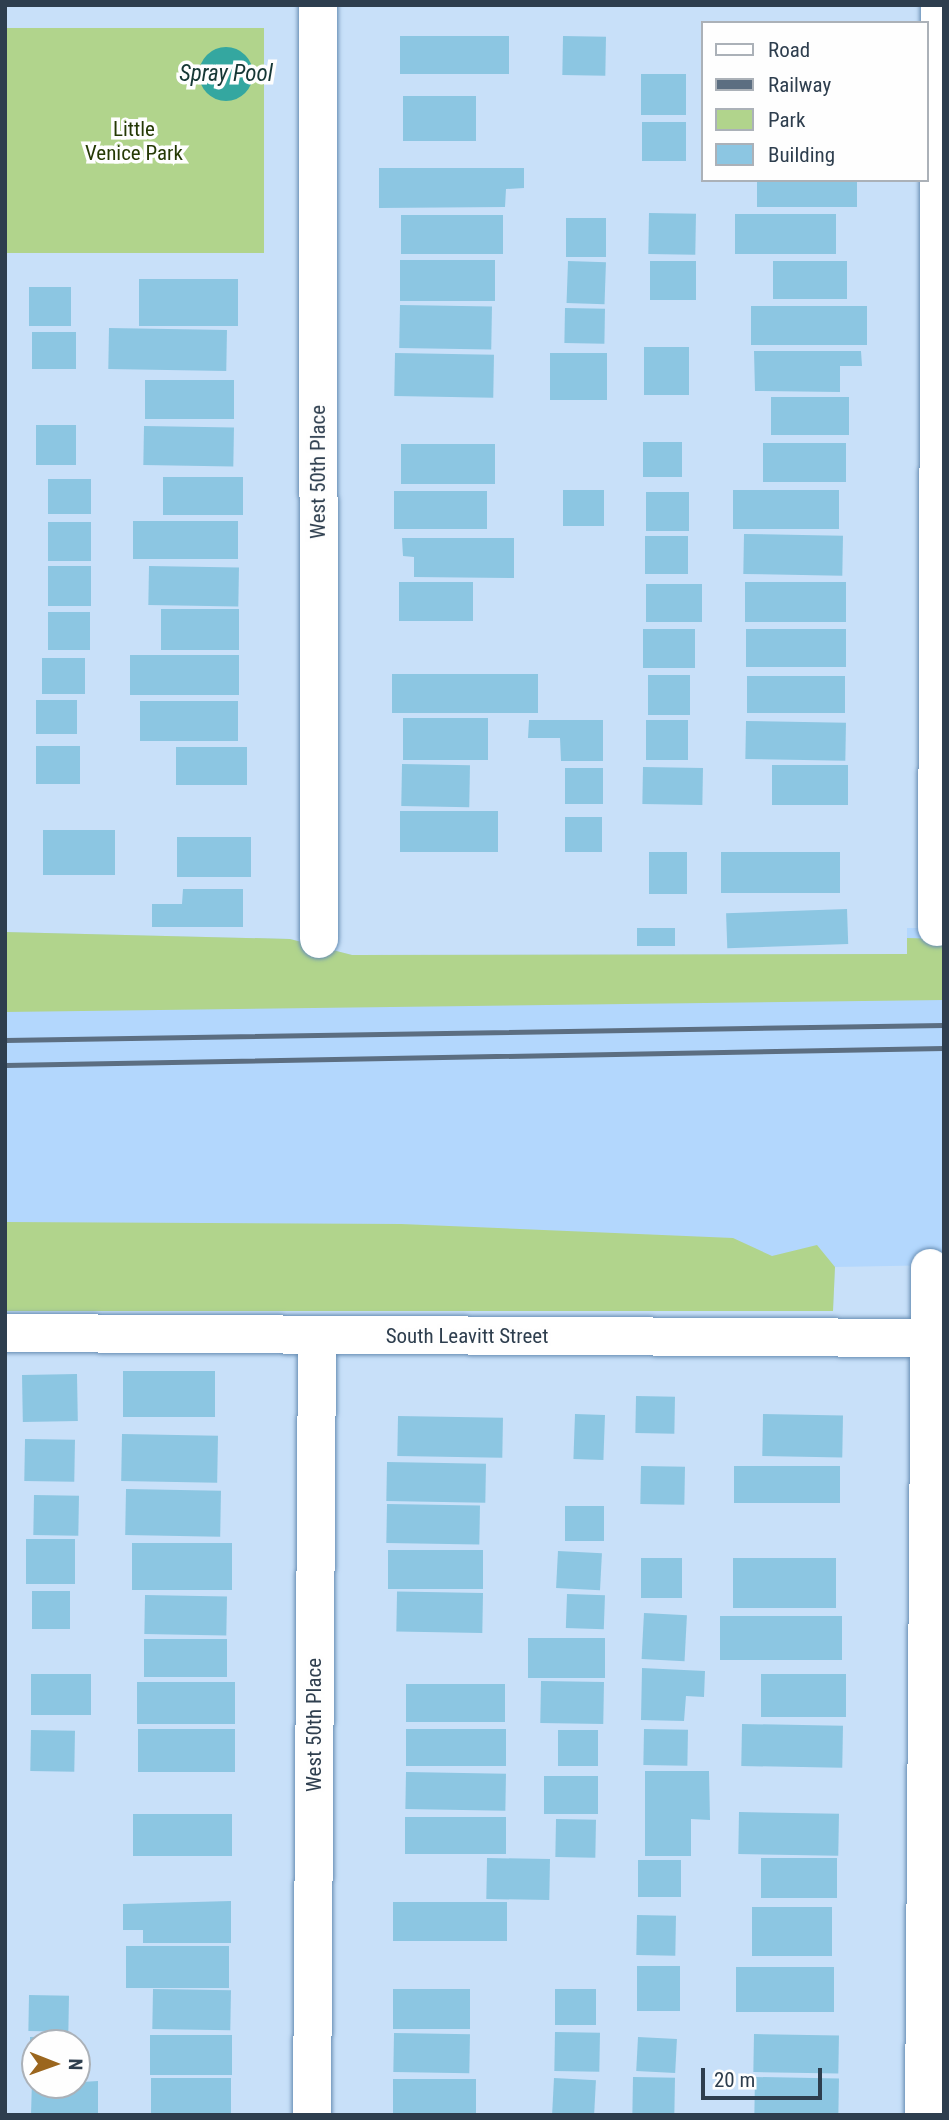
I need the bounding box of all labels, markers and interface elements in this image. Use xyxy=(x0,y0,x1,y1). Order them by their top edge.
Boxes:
legend xyxy=(701,21,928,182)
text: Road xyxy=(768,38,810,62)
water label: Spray Pool xyxy=(179,60,273,88)
text: Railway xyxy=(768,73,831,97)
text: Park xyxy=(768,108,805,132)
park label: Little Venice Park xyxy=(85,116,183,166)
text: Building xyxy=(768,143,835,167)
street label: West 50th Place xyxy=(305,405,331,539)
street label: South Leavitt Street xyxy=(386,1323,548,1349)
street label: West 50th Place xyxy=(301,1658,327,1792)
north arrow xyxy=(21,2029,91,2099)
scale bar xyxy=(704,2054,825,2098)
text: N xyxy=(64,2058,87,2070)
text: 20 m xyxy=(714,2068,755,2092)

